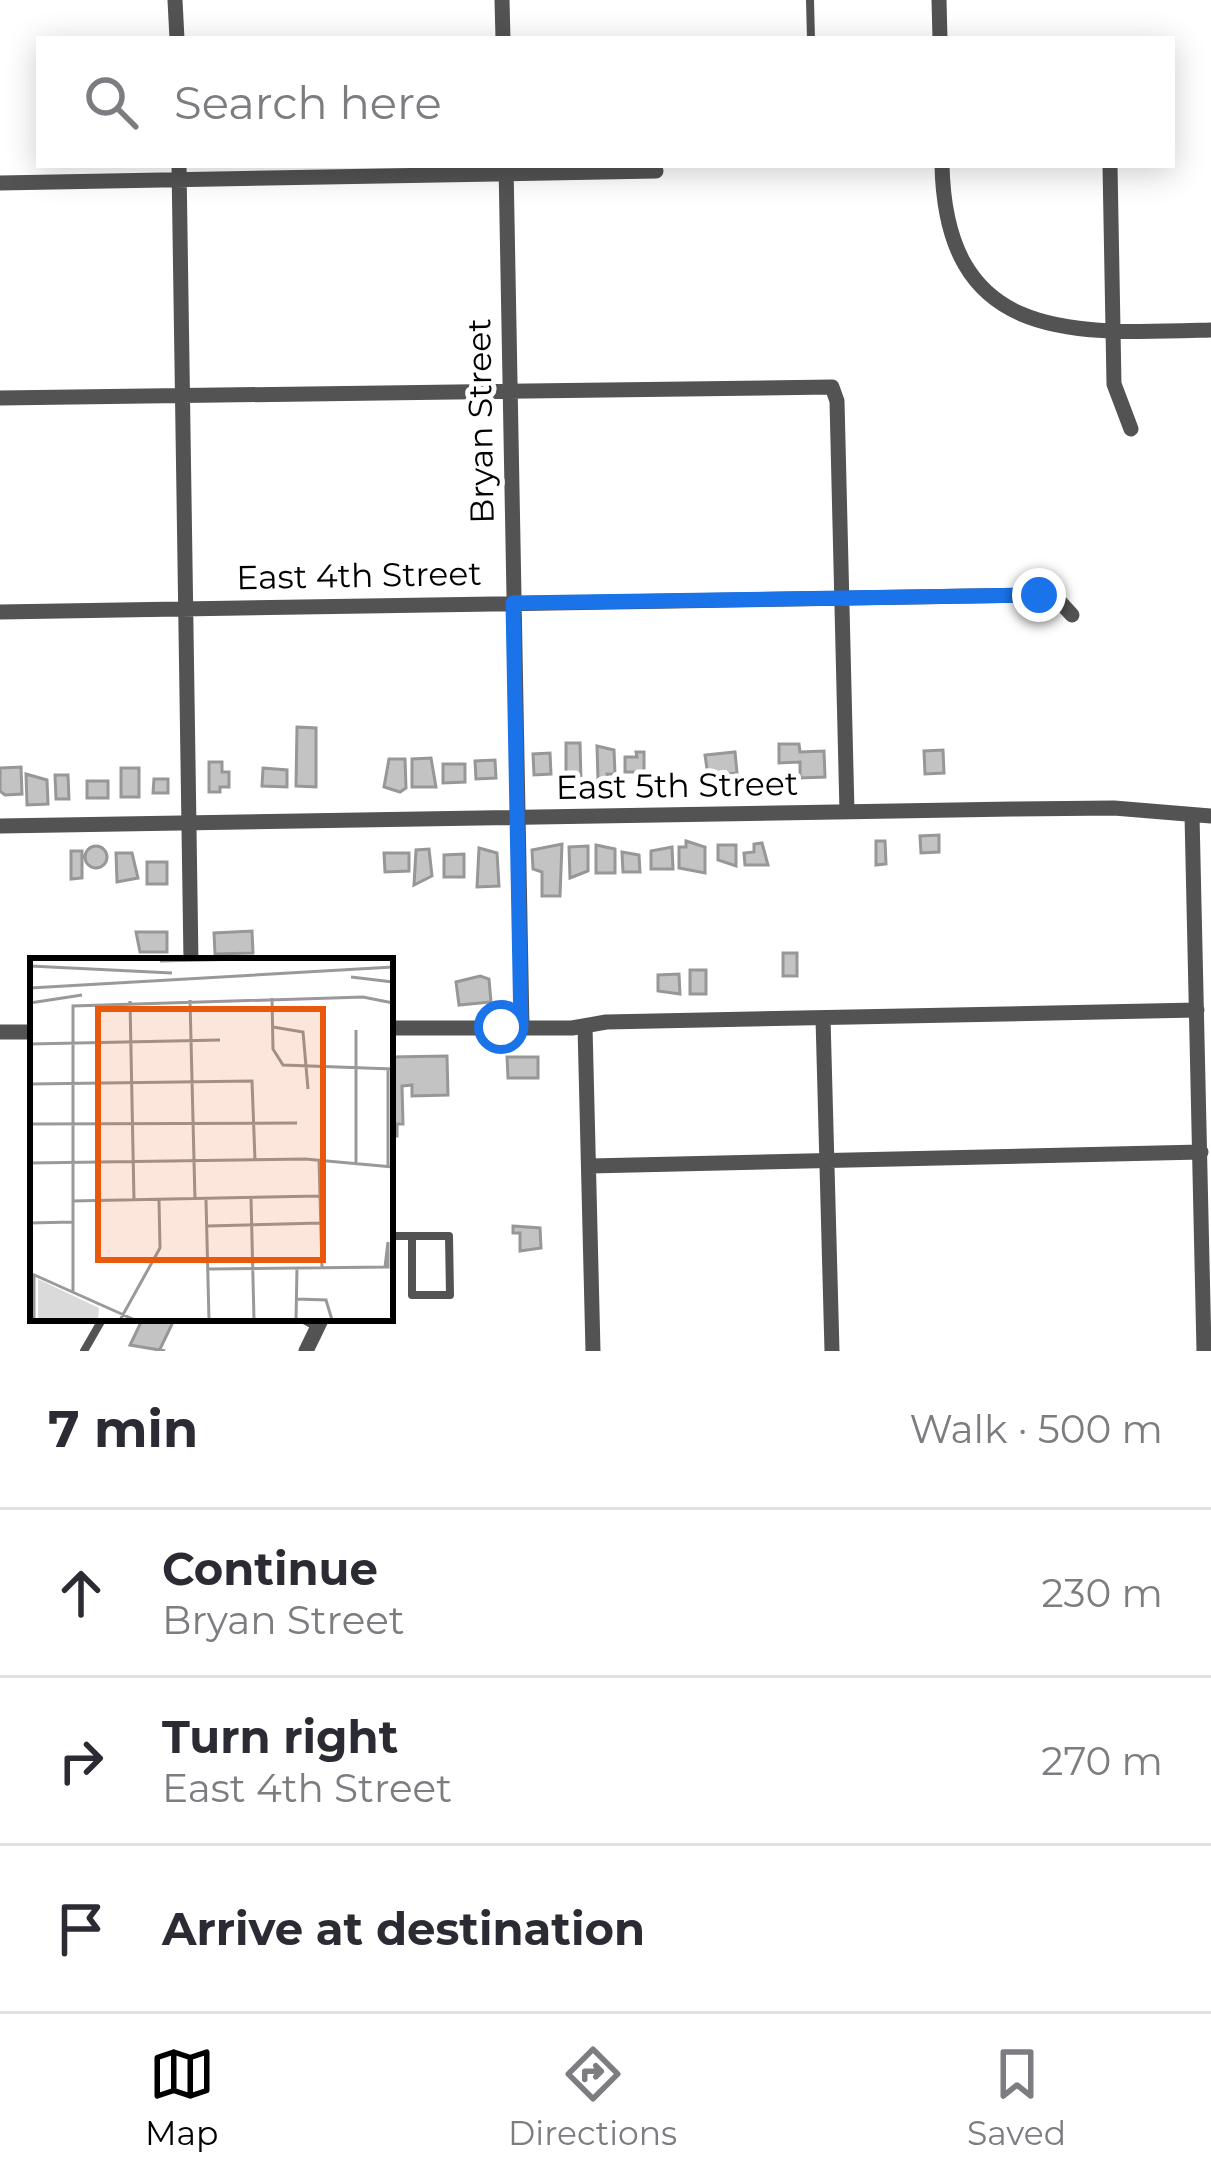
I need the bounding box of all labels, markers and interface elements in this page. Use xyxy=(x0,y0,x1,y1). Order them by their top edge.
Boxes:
search box xyxy=(36,36,1175,168)
icon: search xyxy=(78,69,144,135)
text: Search here xyxy=(174,75,442,130)
street label: Bryan Street xyxy=(458,318,502,524)
street label: East 4th Street xyxy=(236,553,482,597)
route end xyxy=(1012,568,1066,622)
street label: East 5th Street xyxy=(556,763,798,807)
inset map xyxy=(30,958,393,1321)
route start xyxy=(474,1000,528,1054)
text: 7 min xyxy=(48,1398,198,1460)
text: Walk · 500 m xyxy=(909,1405,1163,1453)
text: Continue xyxy=(162,1541,378,1596)
icon: ahead xyxy=(48,1560,114,1626)
text: 230 m xyxy=(1041,1569,1163,1617)
text: Bryan Street xyxy=(162,1596,405,1644)
text: Turn right xyxy=(162,1709,398,1764)
icon: right xyxy=(48,1728,114,1794)
text: 270 m xyxy=(1041,1737,1163,1785)
text: East 4th Street xyxy=(162,1764,452,1812)
icon: arrive xyxy=(48,1896,114,1962)
text: Arrive at destination xyxy=(162,1901,645,1956)
tab: Map xyxy=(145,2041,218,2153)
tab: Directions xyxy=(508,2041,677,2153)
tab: Saved xyxy=(967,2041,1066,2153)

